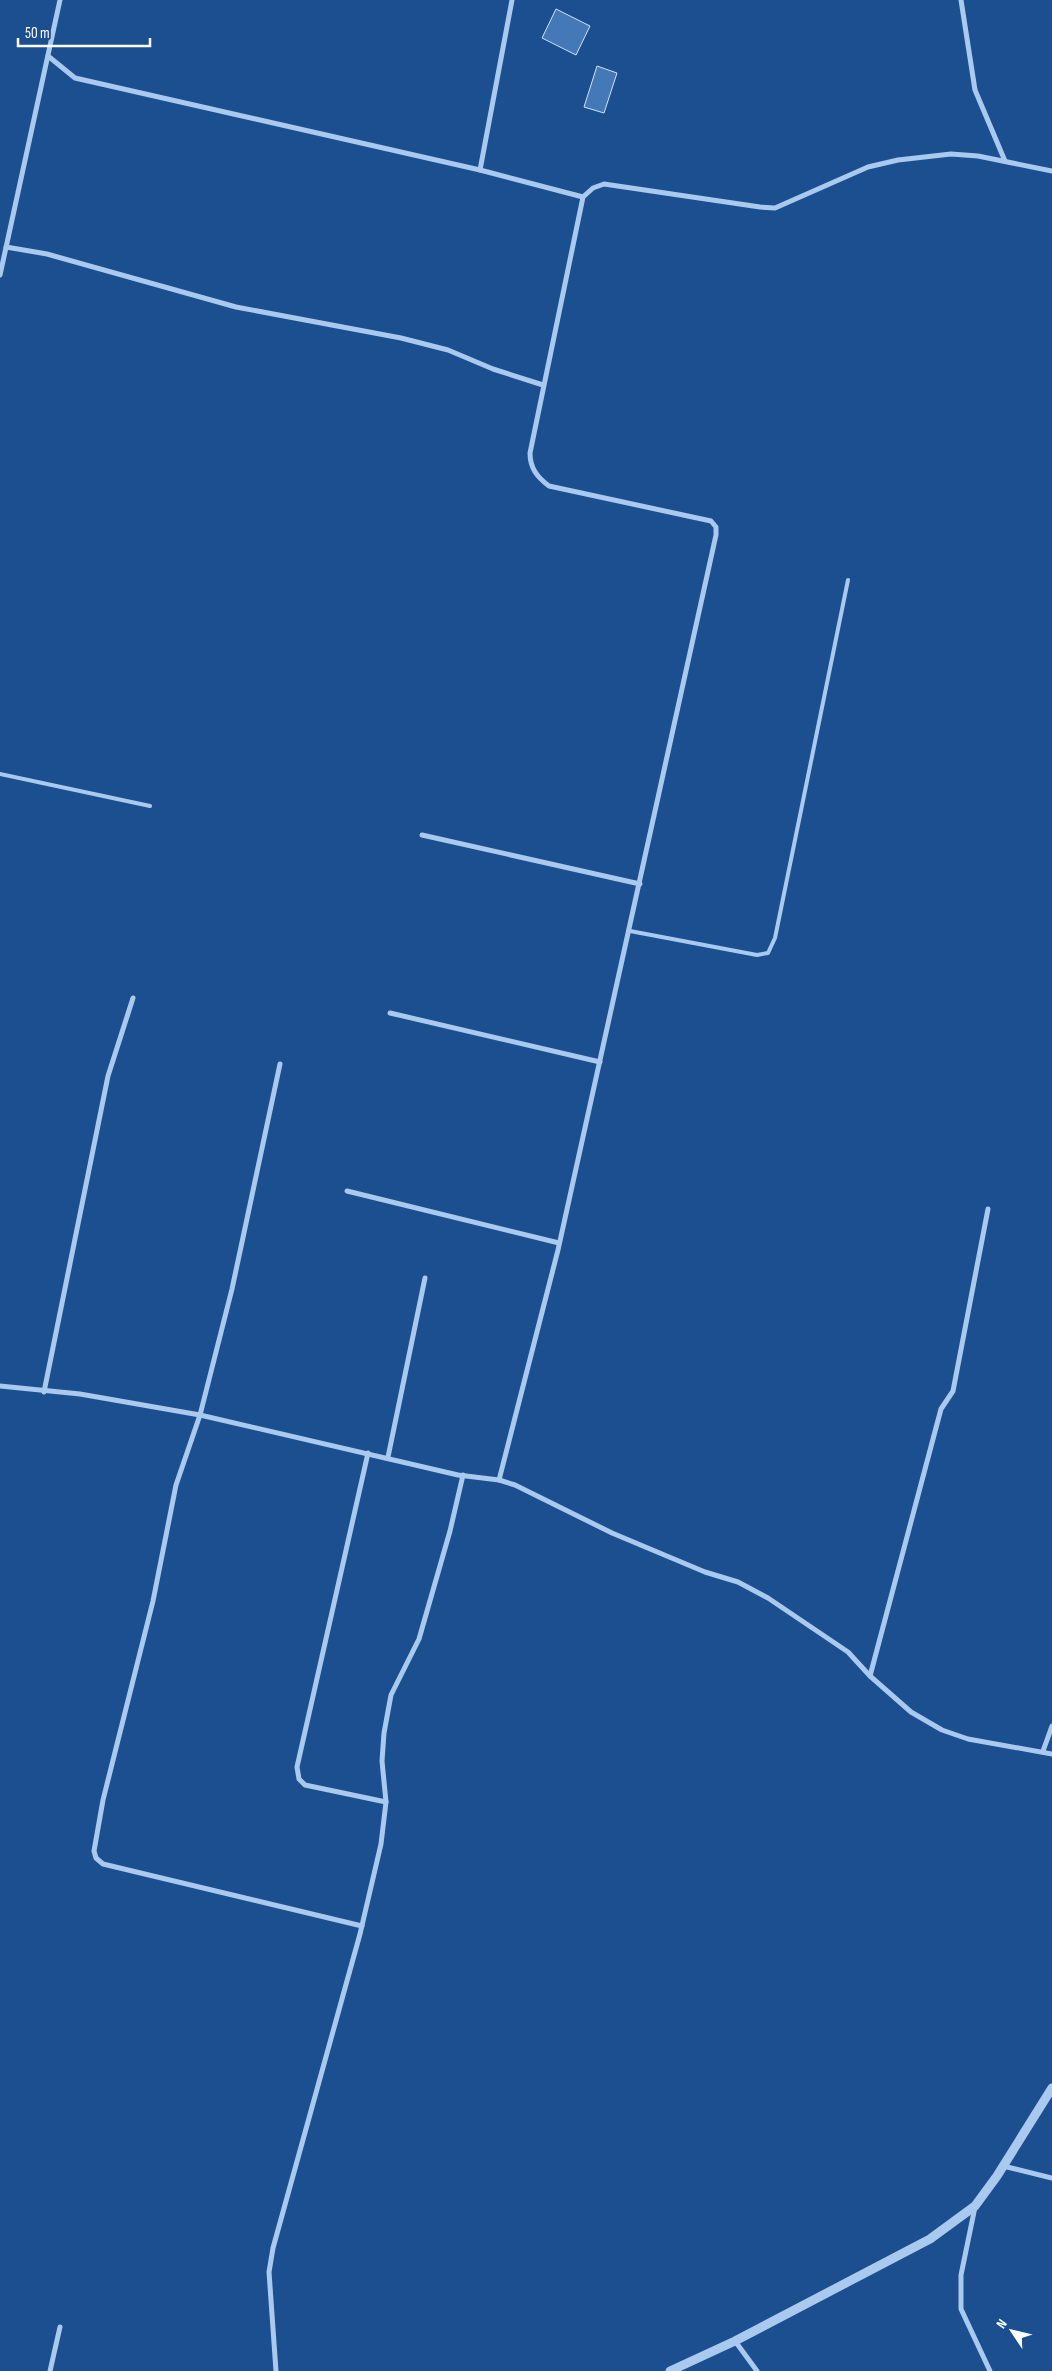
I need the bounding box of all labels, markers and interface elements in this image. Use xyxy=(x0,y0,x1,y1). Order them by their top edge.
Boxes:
scale bar xyxy=(18,15,150,47)
text: 50 m xyxy=(25,24,50,43)
north arrow xyxy=(987,2306,1037,2356)
text: N xyxy=(993,2316,1011,2332)

